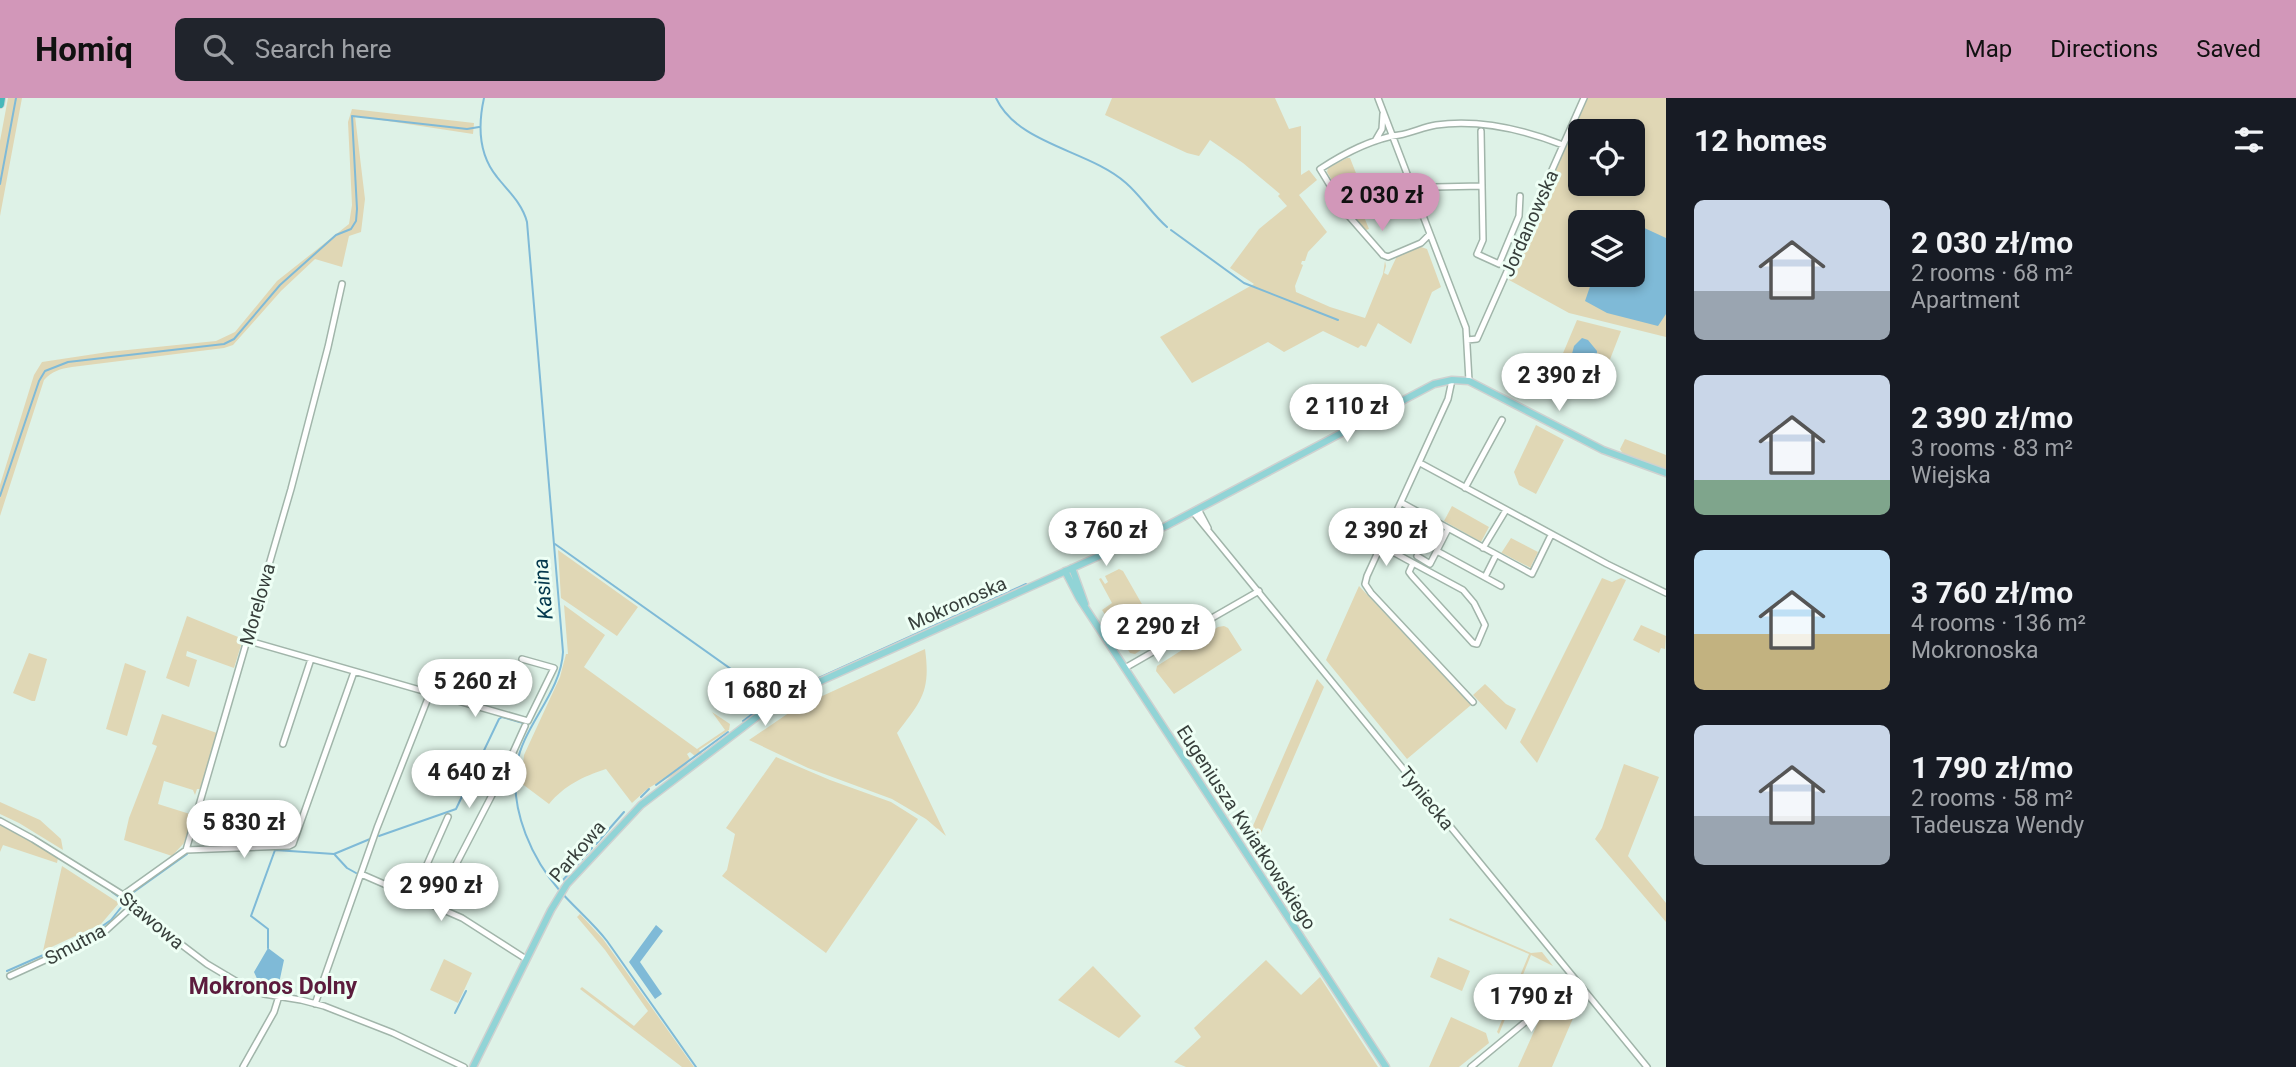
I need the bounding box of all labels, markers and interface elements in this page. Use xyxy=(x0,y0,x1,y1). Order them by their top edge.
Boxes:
search box xyxy=(175,18,665,81)
text: Homiq xyxy=(35,30,133,69)
icon: search xyxy=(199,30,237,68)
text: Search here xyxy=(255,34,392,64)
text: Map xyxy=(1965,35,2012,63)
text: Directions xyxy=(2050,35,2158,63)
text: Saved xyxy=(2196,35,2261,63)
map controls xyxy=(1568,119,1645,287)
button: locate xyxy=(1568,119,1645,196)
icon: filters xyxy=(2230,121,2268,159)
text: 12 homes xyxy=(1694,123,1827,158)
street label: Jordanowska xyxy=(1496,166,1563,280)
pin: 2 030 zł xyxy=(1310,174,1454,233)
text: 2 030 zł xyxy=(1341,182,1423,209)
button: layers xyxy=(1568,210,1645,287)
text: 2 030 zł/mo xyxy=(1911,225,2073,260)
icon: home xyxy=(1750,228,1834,312)
text: 2 rooms · 68 m² xyxy=(1911,260,2073,287)
text: Apartment xyxy=(1911,287,2020,314)
pin: 2 390 zł xyxy=(1487,354,1631,413)
text: 2 390 zł xyxy=(1518,362,1600,389)
pin: 2 110 zł xyxy=(1275,384,1419,444)
text: 2 110 zł xyxy=(1306,393,1388,420)
text: 2 390 zł/mo xyxy=(1911,400,2073,435)
icon: home xyxy=(1750,403,1834,487)
text: 3 rooms · 83 m² xyxy=(1911,435,2073,462)
text: Wiejska xyxy=(1911,462,1991,489)
pin: 3 760 zł xyxy=(1034,508,1178,568)
pin: 2 390 zł xyxy=(1314,508,1458,568)
text: 3 760 zł xyxy=(1065,517,1147,544)
text: 2 390 zł xyxy=(1345,517,1427,544)
water label: Kasina xyxy=(528,557,558,621)
street label: Morelowa xyxy=(235,561,280,648)
street label: Mokronoska xyxy=(904,572,1010,635)
text: 3 760 zł/mo xyxy=(1911,575,2073,610)
icon: home xyxy=(1750,578,1834,662)
pin: 2 290 zł xyxy=(1086,604,1230,664)
text: 4 rooms · 136 m² xyxy=(1911,610,2086,637)
text: 2 290 zł xyxy=(1117,613,1199,640)
text: Mokronoska xyxy=(1911,637,2038,664)
pin: 5 260 zł xyxy=(403,660,547,719)
text: 5 260 zł xyxy=(434,668,516,695)
pin: 1 680 zł xyxy=(693,668,837,728)
text: 1 680 zł xyxy=(724,677,806,704)
street label: Eugeniusza Kwiatkowskiego xyxy=(1172,721,1321,934)
pin: 4 640 zł xyxy=(397,750,541,810)
text: 1 790 zł/mo xyxy=(1911,750,2073,785)
icon: home xyxy=(1750,753,1834,837)
text: 4 640 zł xyxy=(428,759,510,786)
street label: Tyniecka xyxy=(1394,762,1459,835)
text: 2 rooms · 58 m² xyxy=(1911,785,2073,812)
pin: 5 830 zł xyxy=(172,800,316,860)
text: 5 830 zł xyxy=(203,809,285,836)
text: Tadeusza Wendy xyxy=(1911,812,2084,839)
street label: Parkowa xyxy=(545,816,610,887)
pin: 2 990 zł xyxy=(369,864,513,923)
text: 2 990 zł xyxy=(400,872,482,899)
street label: Stawowa xyxy=(115,887,189,954)
street label: Smutna xyxy=(41,919,110,970)
district label: Mokronos Dolny xyxy=(189,973,358,1000)
pin: 1 790 zł xyxy=(1459,974,1603,1034)
text: 1 790 zł xyxy=(1490,983,1572,1010)

